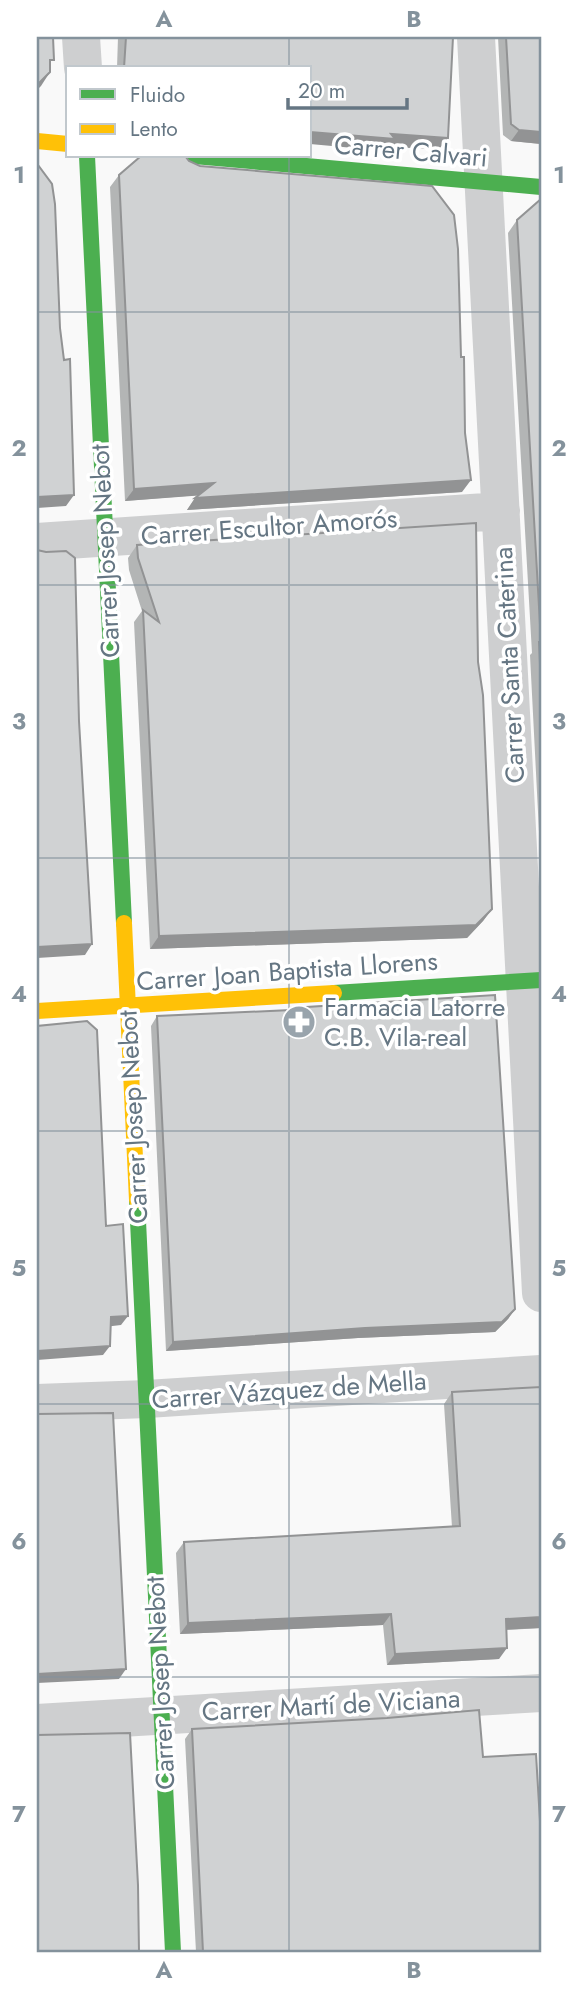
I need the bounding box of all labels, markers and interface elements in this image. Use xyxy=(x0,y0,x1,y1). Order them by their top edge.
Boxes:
text: A xyxy=(155,2,173,36)
text: B xyxy=(406,2,422,36)
legend xyxy=(66,66,312,158)
scale bar xyxy=(288,66,406,110)
text: 20 m xyxy=(298,76,345,106)
text: Fluido xyxy=(130,80,185,110)
text: Lento xyxy=(130,114,178,144)
street label: Carrer Calvari xyxy=(333,125,489,177)
text: 1 xyxy=(13,158,25,192)
text: 1 xyxy=(553,158,565,192)
text: 2 xyxy=(11,431,27,465)
text: 2 xyxy=(551,431,567,465)
street label: Carrer Josep Nebot xyxy=(80,443,130,659)
street label: Carrer Escultor Amorós xyxy=(140,499,398,555)
street label: Carrer Santa Caterina xyxy=(484,546,534,784)
text: 3 xyxy=(12,704,26,738)
text: 3 xyxy=(552,704,566,738)
street label: Carrer Joan Baptista Llorens xyxy=(135,942,439,1000)
text: 4 xyxy=(11,977,27,1011)
text: 4 xyxy=(551,977,567,1011)
place label: Farmacia Latorre C.B. Vila-real xyxy=(324,988,505,1056)
pharmacy icon: Farmacia Latorre C.B. Vila-real xyxy=(280,1003,318,1041)
street label: Carrer Josep Nebot xyxy=(108,1009,158,1225)
text: 5 xyxy=(12,1251,26,1285)
text: 5 xyxy=(552,1251,566,1285)
street label: Carrer Vázquez de Mella xyxy=(150,1361,428,1419)
text: 6 xyxy=(11,1524,27,1558)
text: 6 xyxy=(551,1524,567,1558)
street label: Carrer Josep Nebot xyxy=(135,1575,185,1791)
street label: Carrer Martí de Viciana xyxy=(201,1679,461,1731)
text: 7 xyxy=(12,1797,26,1831)
text: 7 xyxy=(552,1797,566,1831)
text: A xyxy=(155,1953,173,1987)
text: B xyxy=(406,1953,422,1987)

